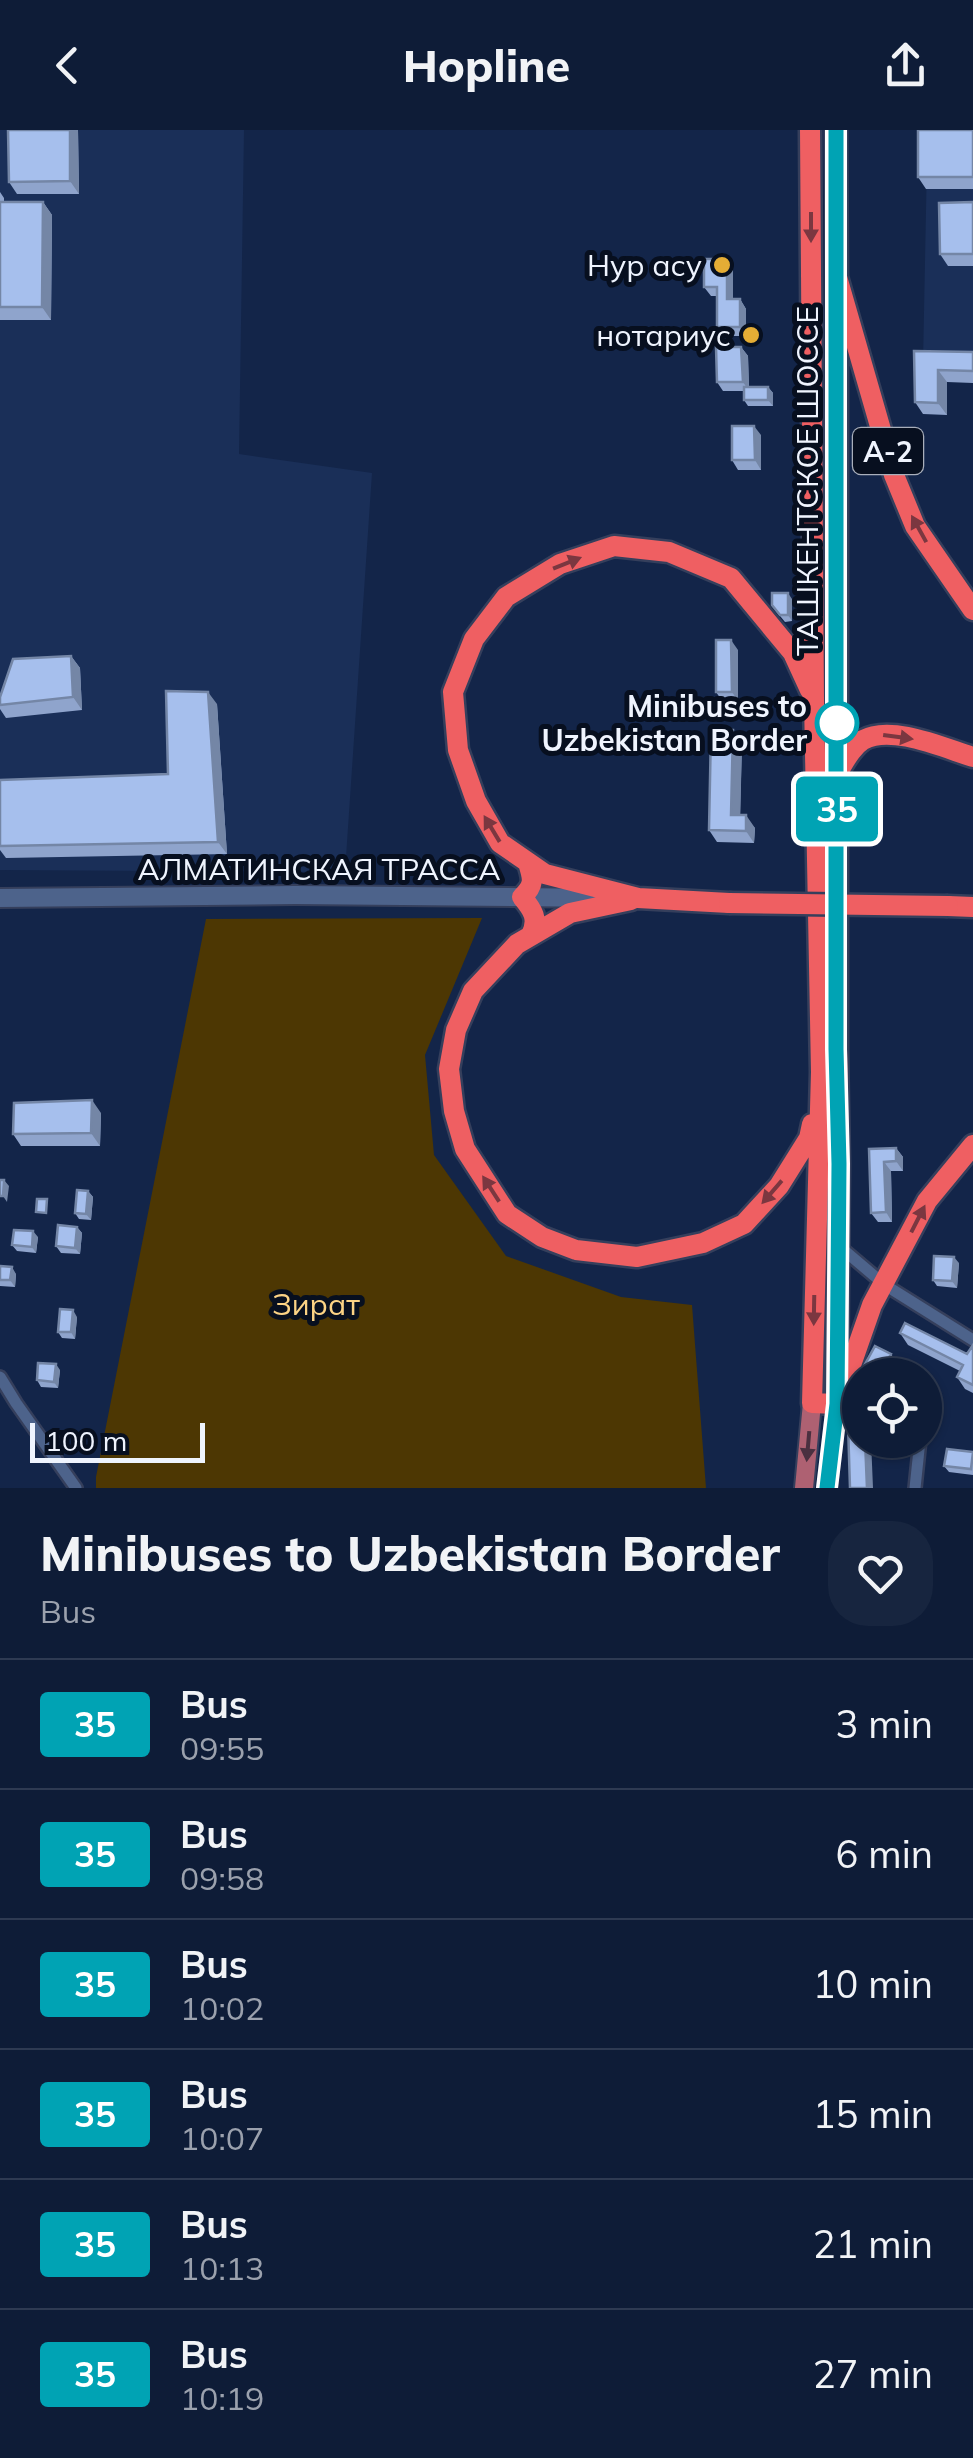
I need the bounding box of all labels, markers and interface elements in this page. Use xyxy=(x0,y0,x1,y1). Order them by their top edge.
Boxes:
text: Hopline xyxy=(403,37,570,93)
icon: back xyxy=(40,38,95,93)
icon: share xyxy=(878,38,933,93)
one-way arrow xyxy=(803,212,819,244)
place label: Нур асу xyxy=(587,246,702,284)
marker: Нур асу xyxy=(711,254,733,276)
street label: ТАШКЕНТСКОЕ ШОССЕ xyxy=(788,306,826,656)
place label: нотариус xyxy=(596,316,731,354)
marker: нотариус xyxy=(740,324,762,346)
road number: A-2 xyxy=(853,428,923,474)
one-way arrow xyxy=(911,515,929,543)
one-way arrow xyxy=(553,554,583,570)
place label: Minibuses to Uzbekistan Border xyxy=(542,687,807,759)
marker: Minibuses to Uzbekistan Border xyxy=(816,702,858,744)
one-way arrow xyxy=(882,729,914,745)
line badge: 35 xyxy=(792,776,882,842)
text: 35 xyxy=(816,787,858,831)
one-way arrow xyxy=(484,815,501,843)
street label: АЛМАТИНСКАЯ ТРАССА xyxy=(138,850,500,888)
one-way arrow xyxy=(482,1175,500,1203)
one-way arrow xyxy=(762,1180,784,1205)
one-way arrow xyxy=(909,1205,926,1234)
park label: Зират xyxy=(272,1285,360,1323)
one-way arrow xyxy=(806,1294,822,1326)
map controls xyxy=(842,1358,942,1458)
button: locate xyxy=(842,1358,942,1458)
scale bar xyxy=(30,1418,205,1462)
text: 100 m xyxy=(45,1423,127,1458)
one-way arrow xyxy=(800,1430,816,1462)
button: heart xyxy=(828,1521,933,1626)
text: Minibuses to Uzbekistan Border xyxy=(40,1523,780,1583)
text: Bus xyxy=(40,1591,96,1631)
text: Bus xyxy=(180,1680,248,1728)
text: 3 min xyxy=(836,1700,933,1748)
text: 35 xyxy=(74,1702,116,1746)
text: 09:55 xyxy=(180,1728,264,1768)
text: Bus xyxy=(180,1810,248,1858)
text: 6 min xyxy=(836,1830,933,1878)
text: 35 xyxy=(74,1832,116,1876)
text: 09:58 xyxy=(180,1858,264,1898)
text: Bus xyxy=(180,1940,248,1988)
text: 10 min xyxy=(813,1960,933,2008)
text: 35 xyxy=(74,1962,116,2006)
text: 10:02 xyxy=(180,1988,264,2028)
text: Bus xyxy=(180,2070,248,2118)
text: 15 min xyxy=(813,2090,933,2138)
text: 35 xyxy=(74,2092,116,2136)
text: 10:07 xyxy=(180,2118,264,2158)
text: Bus xyxy=(180,2200,248,2248)
text: 21 min xyxy=(813,2220,933,2268)
text: 35 xyxy=(74,2222,116,2266)
text: 10:13 xyxy=(180,2248,264,2288)
text: Bus xyxy=(180,2330,248,2378)
text: 27 min xyxy=(813,2350,933,2398)
text: 35 xyxy=(74,2352,116,2396)
text: 10:19 xyxy=(180,2378,264,2418)

